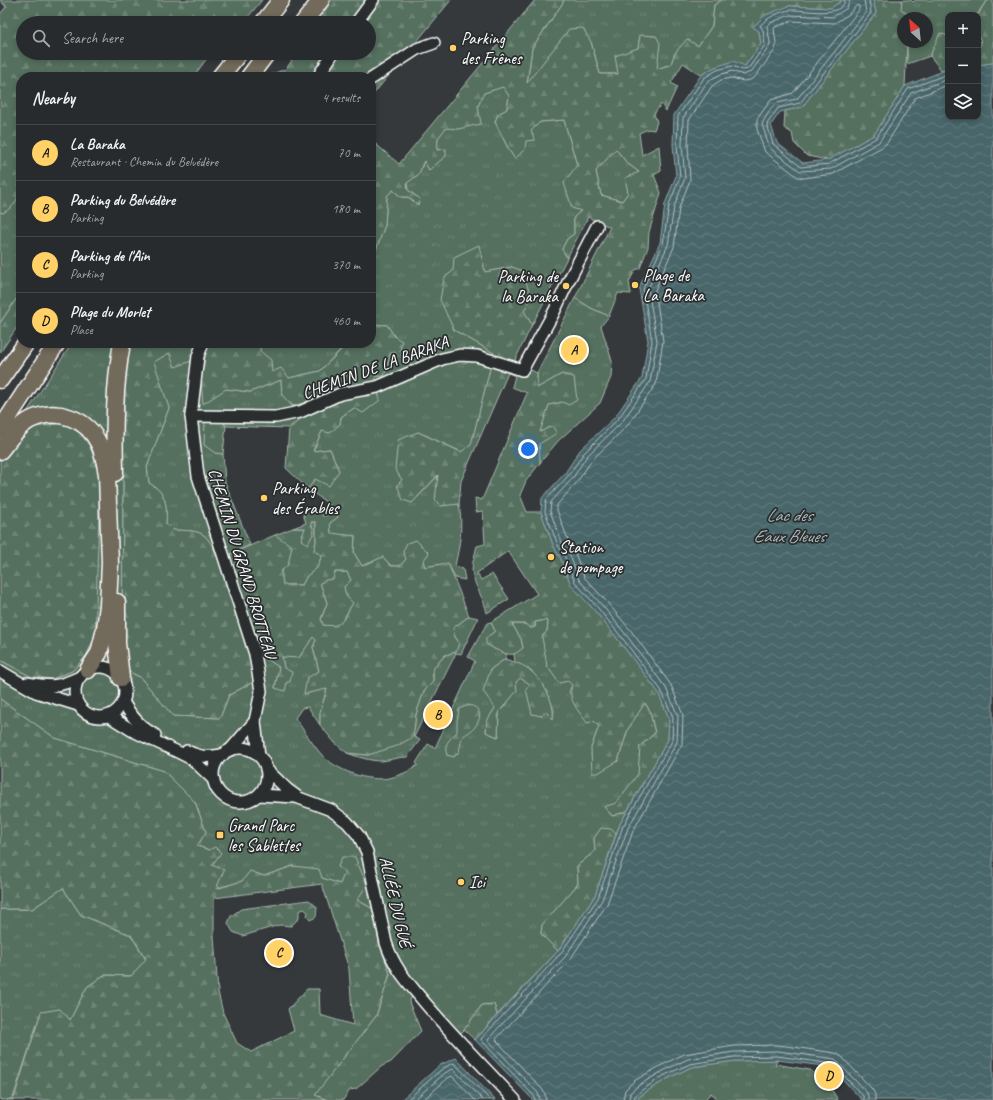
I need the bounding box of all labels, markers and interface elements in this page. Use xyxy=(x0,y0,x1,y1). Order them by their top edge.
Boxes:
north arrow xyxy=(897,12,933,48)
map controls xyxy=(945,12,981,120)
button: + xyxy=(945,12,981,48)
search box xyxy=(16,16,376,60)
icon: search xyxy=(30,27,52,49)
place label: Parking des Frênes xyxy=(461,28,523,69)
text: Search here xyxy=(62,29,123,48)
marker: Parking des Frênes xyxy=(448,43,458,53)
button: − xyxy=(945,48,981,84)
button: layers xyxy=(945,84,981,120)
text: Nearby xyxy=(32,88,75,109)
text: 4 results xyxy=(322,90,360,106)
text: La Baraka xyxy=(70,135,125,154)
text: A xyxy=(42,145,48,161)
text: 70 m xyxy=(338,145,360,161)
text: Restaurant · Chemin du Belvédère xyxy=(70,154,218,170)
text: Parking du Belvédère xyxy=(70,191,175,210)
text: B xyxy=(42,201,48,217)
text: 180 m xyxy=(332,201,360,217)
text: Parking xyxy=(70,210,104,226)
text: Parking de l'Ain xyxy=(70,247,150,266)
text: C xyxy=(42,257,48,273)
text: 370 m xyxy=(332,257,360,273)
place label: Plage de La Baraka xyxy=(643,265,706,306)
text: Parking xyxy=(70,266,104,282)
place label: Parking de la Baraka xyxy=(498,266,560,307)
marker: Plage de La Baraka xyxy=(630,280,640,290)
marker: Parking de la Baraka xyxy=(561,281,571,291)
text: Plage du Morlet xyxy=(70,303,150,322)
text: D xyxy=(41,313,49,329)
text: 460 m xyxy=(332,313,360,329)
text: Place xyxy=(70,322,93,338)
street label: CHEMIN DE LA BARAKA xyxy=(299,331,452,404)
pin: A xyxy=(561,335,587,365)
your location xyxy=(518,439,538,459)
street label: CHEMIN DU GRAND BROTTEAU xyxy=(204,466,282,663)
place label: Parking des Érables xyxy=(272,478,341,519)
marker: Parking des Érables xyxy=(259,493,269,503)
water label: Lac des Eaux Bleues xyxy=(753,504,828,547)
place label: Station de pompage xyxy=(559,537,624,578)
marker: Station de pompage xyxy=(546,552,556,562)
pin: B xyxy=(425,700,451,730)
place label: Grand Parc les Sablettes xyxy=(228,815,302,856)
marker: Grand Parc les Sablettes xyxy=(215,830,225,840)
street label: ALLÉE DU GUÉ xyxy=(375,854,418,951)
place label: Ici xyxy=(469,872,487,893)
marker: Ici xyxy=(456,877,466,887)
pin: C xyxy=(266,938,292,968)
pin: D xyxy=(816,1061,842,1091)

